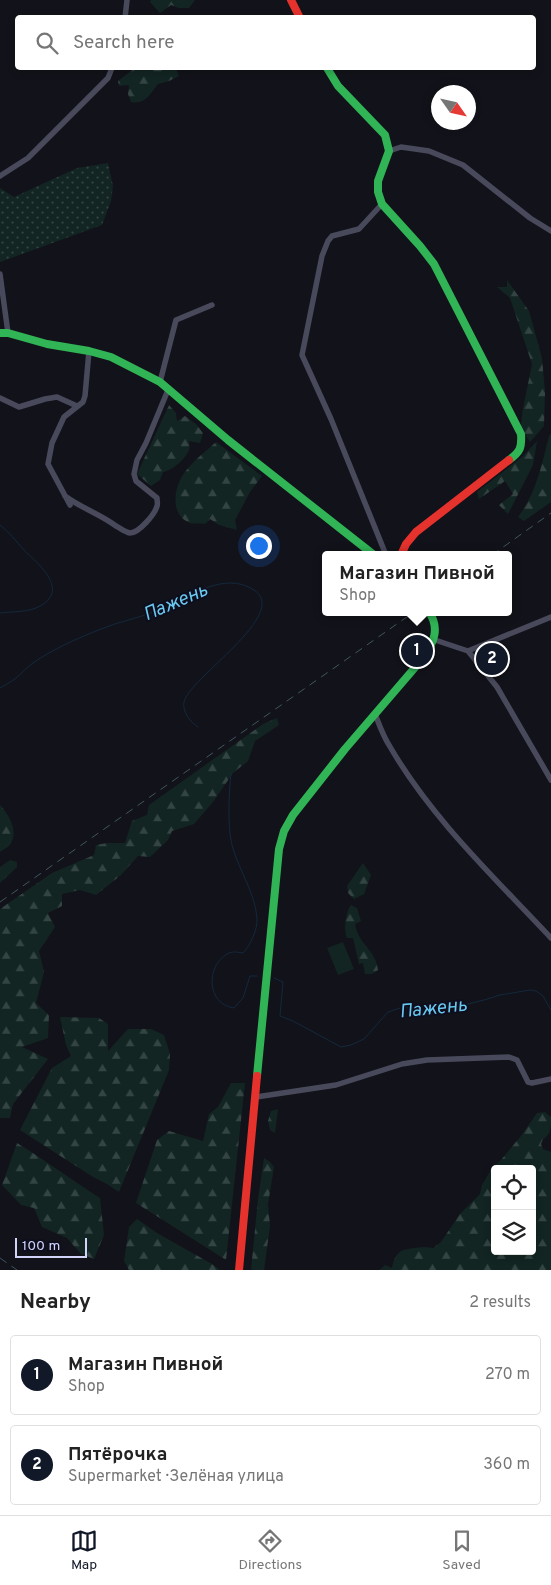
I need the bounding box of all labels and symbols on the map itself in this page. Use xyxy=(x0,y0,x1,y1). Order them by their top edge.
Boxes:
north arrow xyxy=(431,85,476,130)
your location xyxy=(246,533,272,559)
water label: Пажень xyxy=(140,579,212,627)
pin: 1 xyxy=(401,632,433,670)
pin: 2 xyxy=(476,640,508,678)
water label: Пажень xyxy=(398,993,468,1024)
scale bar xyxy=(15,1235,88,1258)

